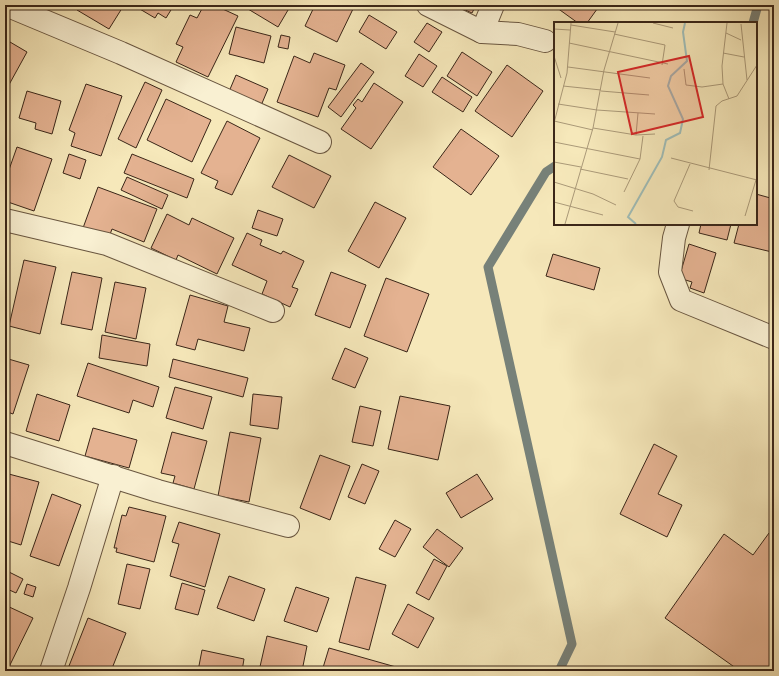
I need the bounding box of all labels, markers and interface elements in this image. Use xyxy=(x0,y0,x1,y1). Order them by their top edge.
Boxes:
inset map xyxy=(554,22,757,225)

